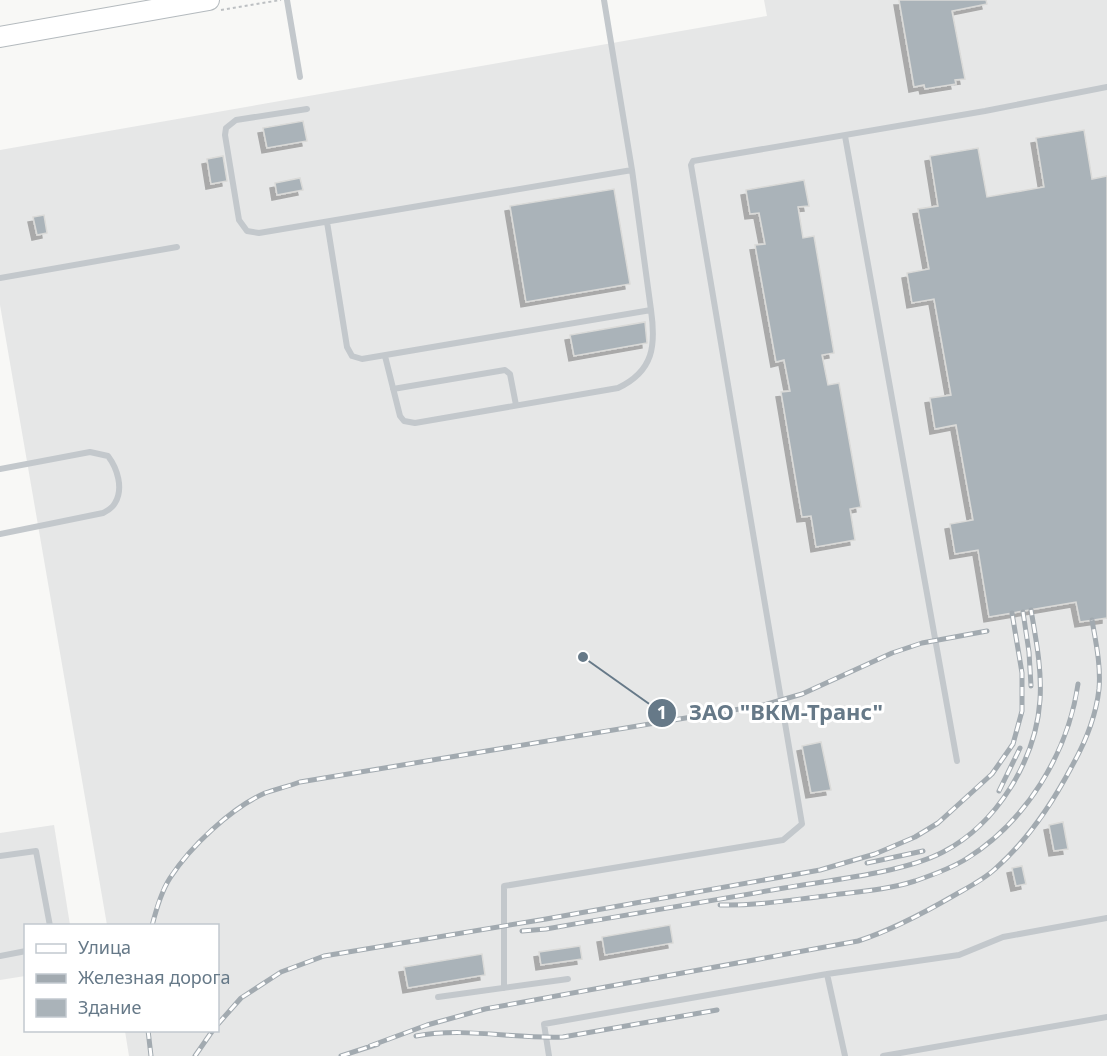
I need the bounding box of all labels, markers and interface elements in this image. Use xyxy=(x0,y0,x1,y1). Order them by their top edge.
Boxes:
callout: ЗАО "ВКМ-Транс" xyxy=(647,693,895,733)
text: ЗАО "ВКМ-Транс" xyxy=(689,696,883,726)
text: 1 xyxy=(657,700,667,724)
legend xyxy=(24,924,219,1032)
text: Улица xyxy=(78,935,131,959)
text: Железная дорога xyxy=(78,965,230,989)
text: Здание xyxy=(78,995,142,1019)

